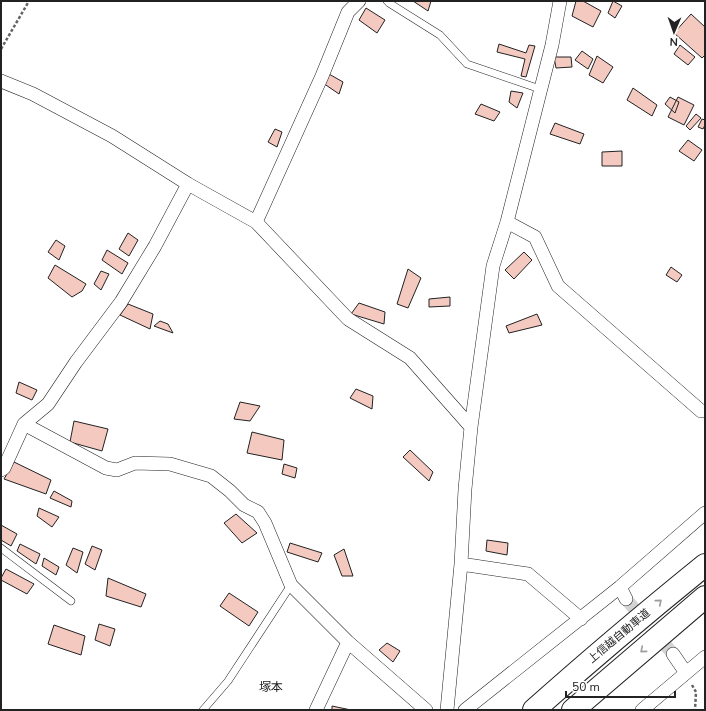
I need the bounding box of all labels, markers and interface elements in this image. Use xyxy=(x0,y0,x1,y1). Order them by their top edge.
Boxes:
north arrow xyxy=(654,12,694,52)
text: N xyxy=(669,34,678,49)
one-way arrow xyxy=(655,600,662,607)
street label: 上信越自動車道 xyxy=(585,606,653,666)
one-way arrow xyxy=(641,645,648,652)
scale bar xyxy=(566,673,675,699)
district label: 塚本 xyxy=(259,679,283,695)
text: 50 m xyxy=(572,679,600,695)

